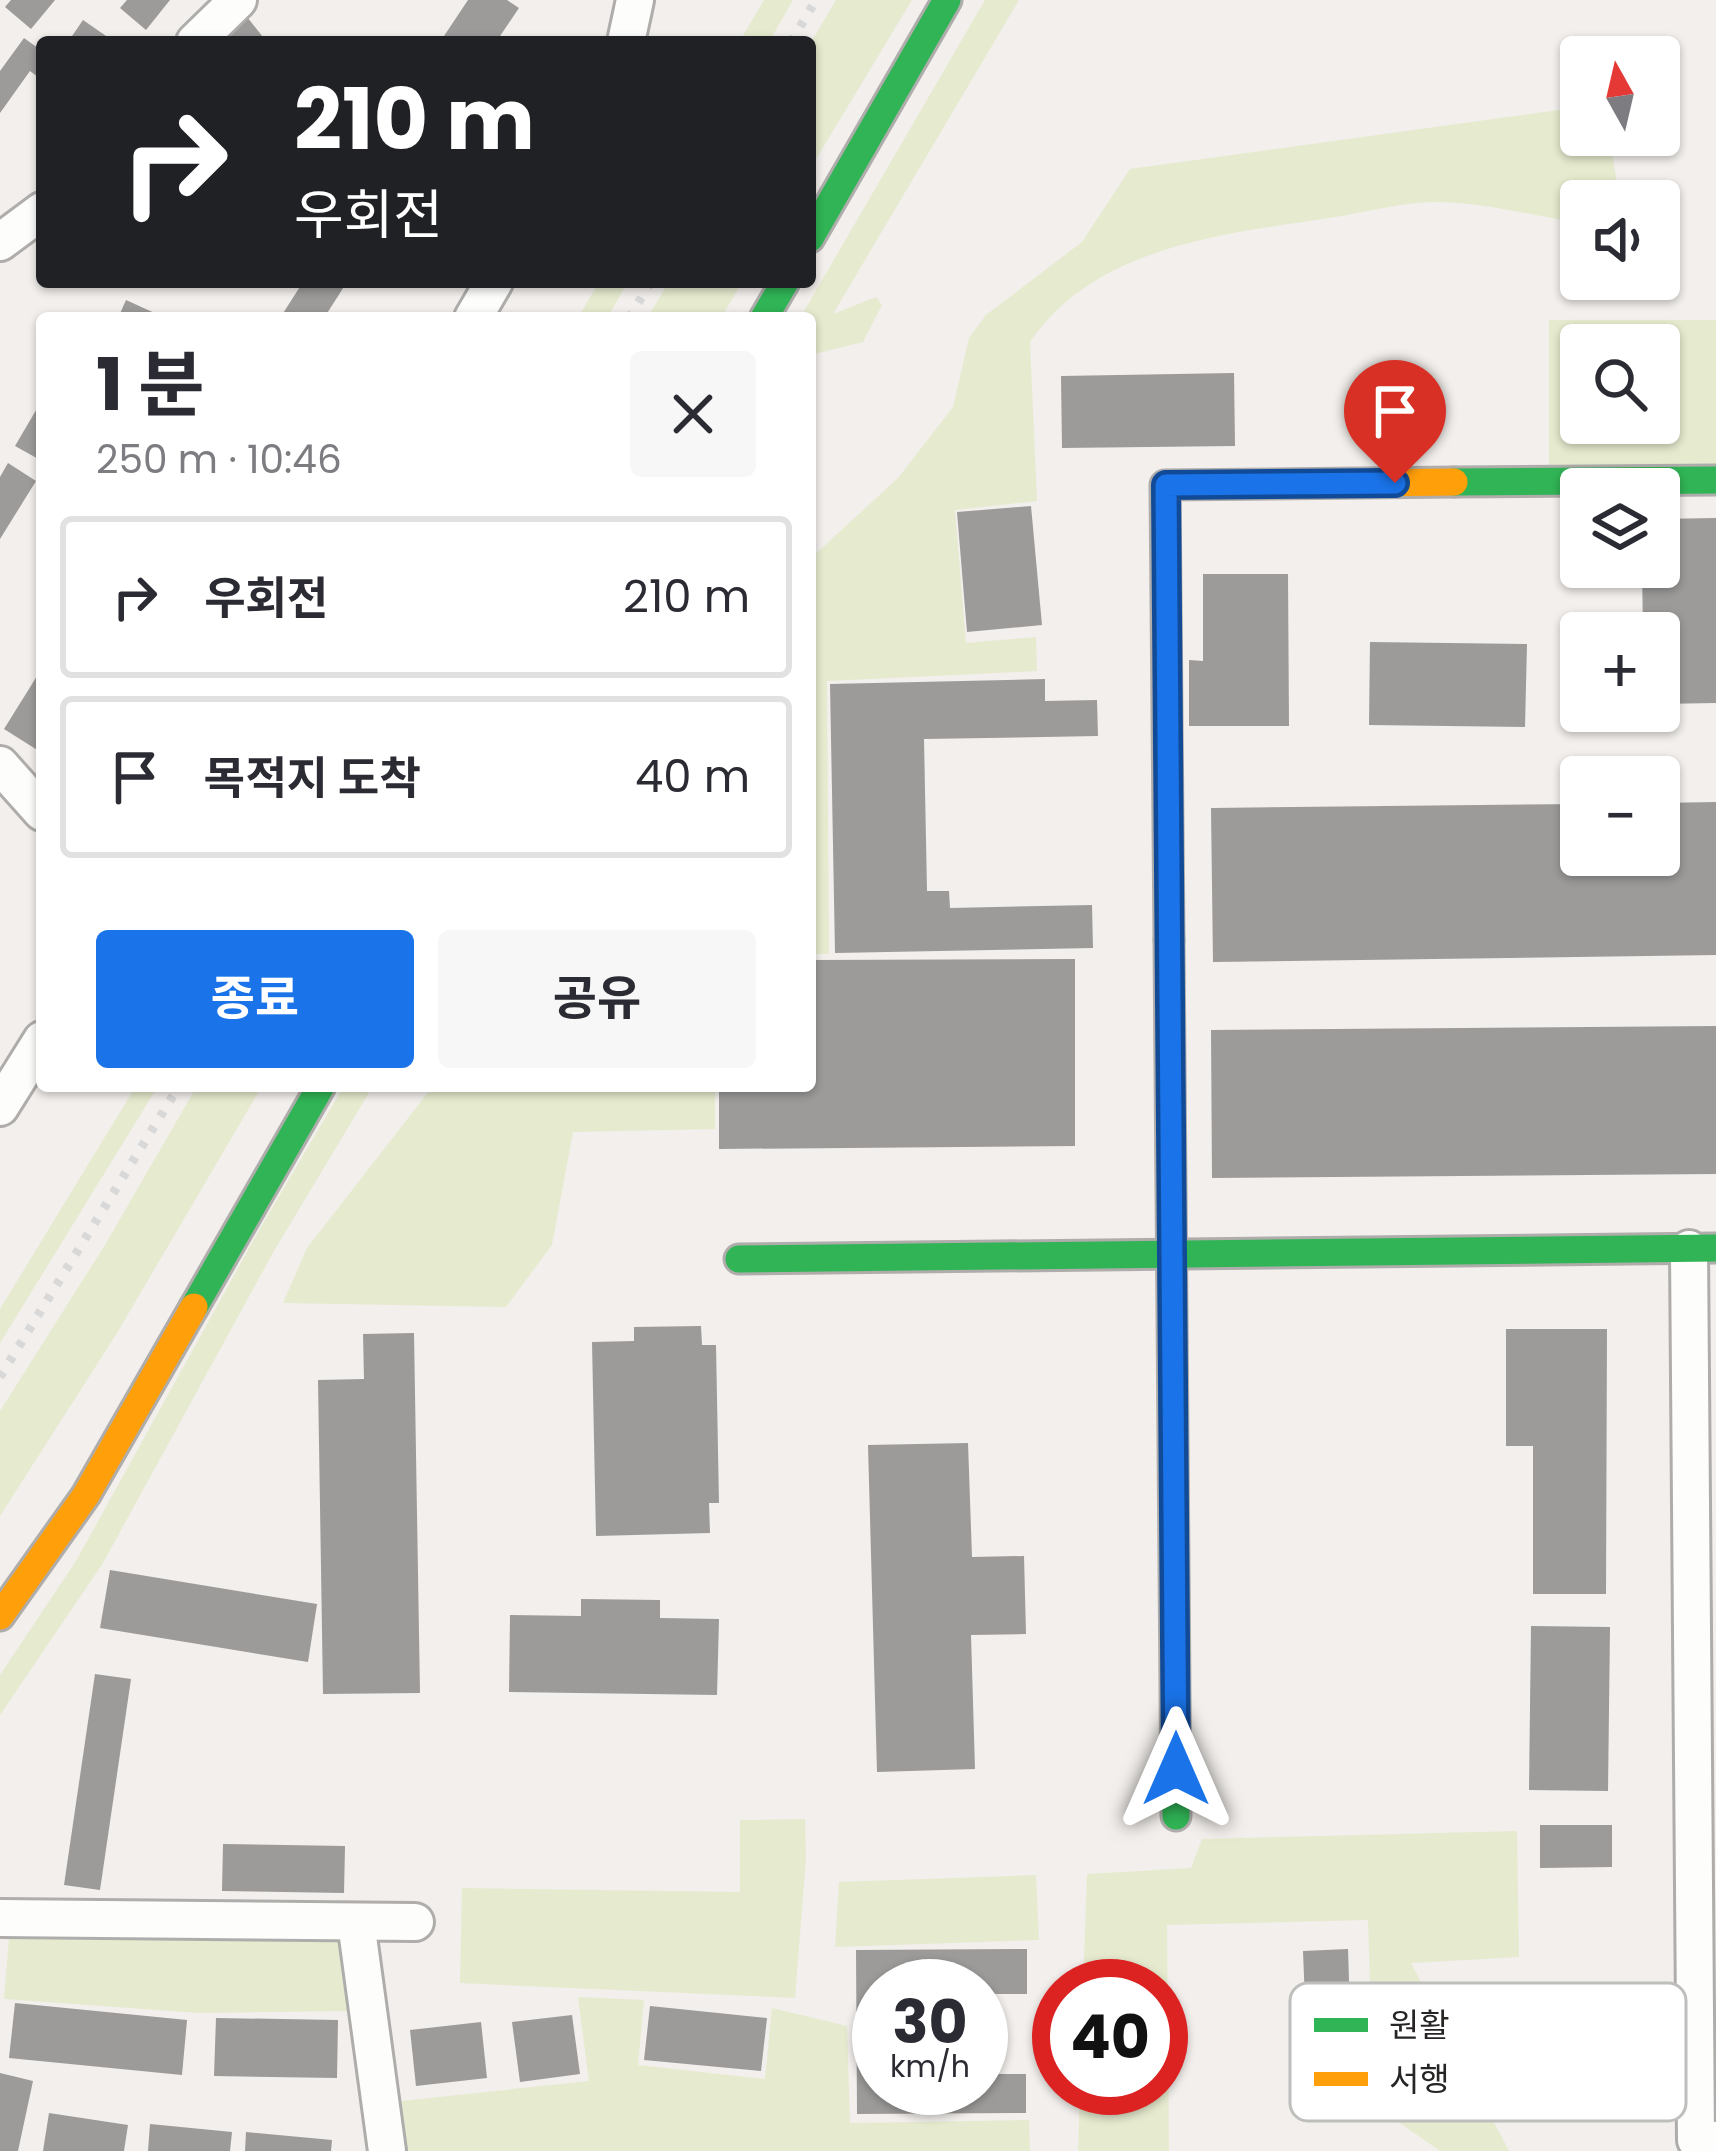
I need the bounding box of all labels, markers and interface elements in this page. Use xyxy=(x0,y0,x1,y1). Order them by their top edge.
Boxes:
north arrow xyxy=(1560,36,1680,156)
map controls xyxy=(1560,36,1680,876)
text: 210 m xyxy=(294,61,535,178)
icon: right xyxy=(96,84,252,240)
text: 우회전 xyxy=(294,177,443,253)
button: sound xyxy=(1560,180,1680,300)
button: search xyxy=(1560,324,1680,444)
text: 1 분 xyxy=(96,334,205,435)
button: close xyxy=(630,351,756,477)
pin xyxy=(1344,360,1446,483)
icon: arrive xyxy=(1362,378,1428,444)
text: 250 m · 10:46 xyxy=(96,432,342,487)
button: layers xyxy=(1560,468,1680,588)
icon: right xyxy=(102,564,168,630)
text: 210 m xyxy=(623,565,750,628)
text: 우회전 xyxy=(204,567,328,630)
button: + xyxy=(1560,612,1680,732)
icon: arrive xyxy=(102,744,168,810)
text: 40 m xyxy=(635,745,750,808)
text: 목적지 도착 xyxy=(204,747,421,810)
button: − xyxy=(1560,756,1680,876)
button: 종료 xyxy=(96,930,414,1068)
button: 공유 xyxy=(438,930,756,1068)
position arrow xyxy=(1113,1706,1239,1832)
speed limit sign: 40 xyxy=(1032,1959,1188,2115)
text: 30 xyxy=(892,1980,968,2064)
legend xyxy=(1290,1983,1686,2121)
text: 원활 xyxy=(1389,2002,1450,2049)
text: km/h xyxy=(890,2045,970,2088)
text: 서행 xyxy=(1389,2056,1450,2103)

